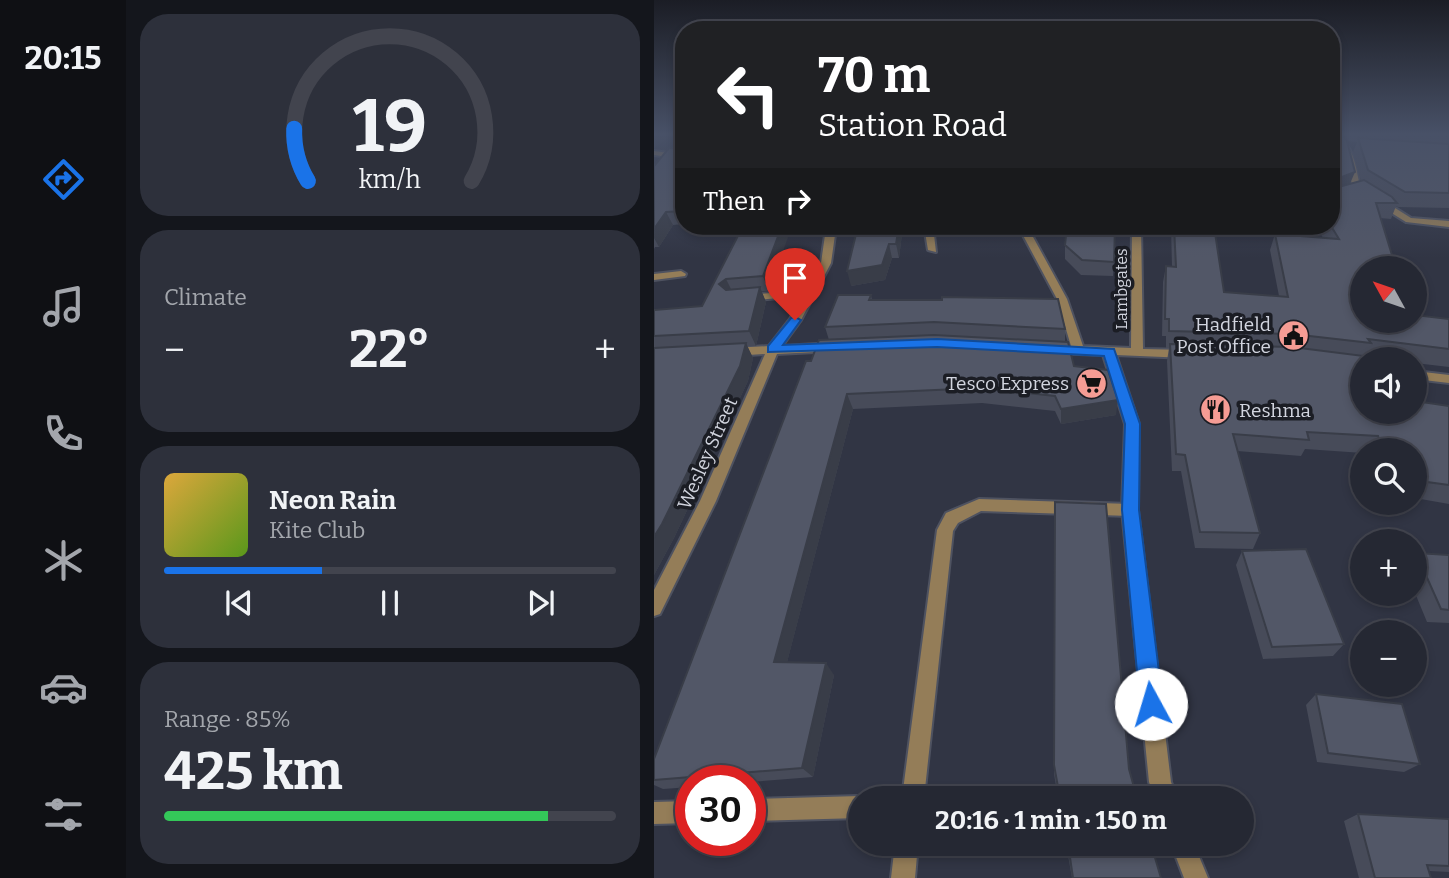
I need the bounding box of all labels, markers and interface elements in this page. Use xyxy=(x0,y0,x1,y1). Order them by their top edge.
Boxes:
text: 20:15 xyxy=(24,39,102,77)
text: 70 m xyxy=(818,46,930,105)
icon: left xyxy=(703,49,794,140)
text: 19 xyxy=(353,83,427,170)
text: Station Road xyxy=(818,106,1007,144)
icon: directions xyxy=(39,155,88,204)
text: km/h xyxy=(359,165,421,195)
icon: right xyxy=(779,182,817,220)
text: Then xyxy=(703,186,765,217)
pin xyxy=(765,248,825,320)
street label: Lambgates xyxy=(1112,248,1131,330)
north arrow xyxy=(1350,256,1428,332)
map controls xyxy=(1350,256,1427,697)
icon: arrive xyxy=(776,259,814,297)
icon: music xyxy=(39,282,88,331)
text: Climate xyxy=(164,283,247,311)
place label: Hadfield Post Office xyxy=(1176,313,1271,358)
text: 22° xyxy=(349,318,430,381)
public building icon: Hadfield Post Office xyxy=(1277,318,1311,352)
text: − xyxy=(164,327,185,373)
text: + xyxy=(594,327,616,373)
button: sound xyxy=(1350,347,1427,424)
supermarket icon: Tesco Express xyxy=(1075,366,1109,400)
place label: Tesco Express xyxy=(946,372,1069,395)
street label: Wesley Street xyxy=(672,393,743,513)
restaurant icon: Reshma xyxy=(1199,393,1233,427)
place label: Reshma xyxy=(1239,399,1312,422)
icon: phone xyxy=(39,409,88,458)
button: search xyxy=(1350,438,1427,515)
text: Neon Rain xyxy=(269,485,396,516)
text: Kite Club xyxy=(269,516,365,544)
button: + xyxy=(1350,529,1427,606)
icon: climate xyxy=(39,536,88,585)
icon: previous xyxy=(220,584,258,622)
icon: pause xyxy=(371,584,409,622)
icon: next xyxy=(522,584,560,622)
button: − xyxy=(1350,620,1427,697)
icon: car xyxy=(39,663,88,712)
position arrow xyxy=(1114,667,1188,741)
text: Range · 85% xyxy=(164,705,291,733)
text: 425 km xyxy=(164,740,343,803)
speed limit sign: 30 xyxy=(675,765,766,856)
icon: filters xyxy=(39,790,88,839)
text: 20:16 · 1 min · 150 m xyxy=(935,805,1167,836)

